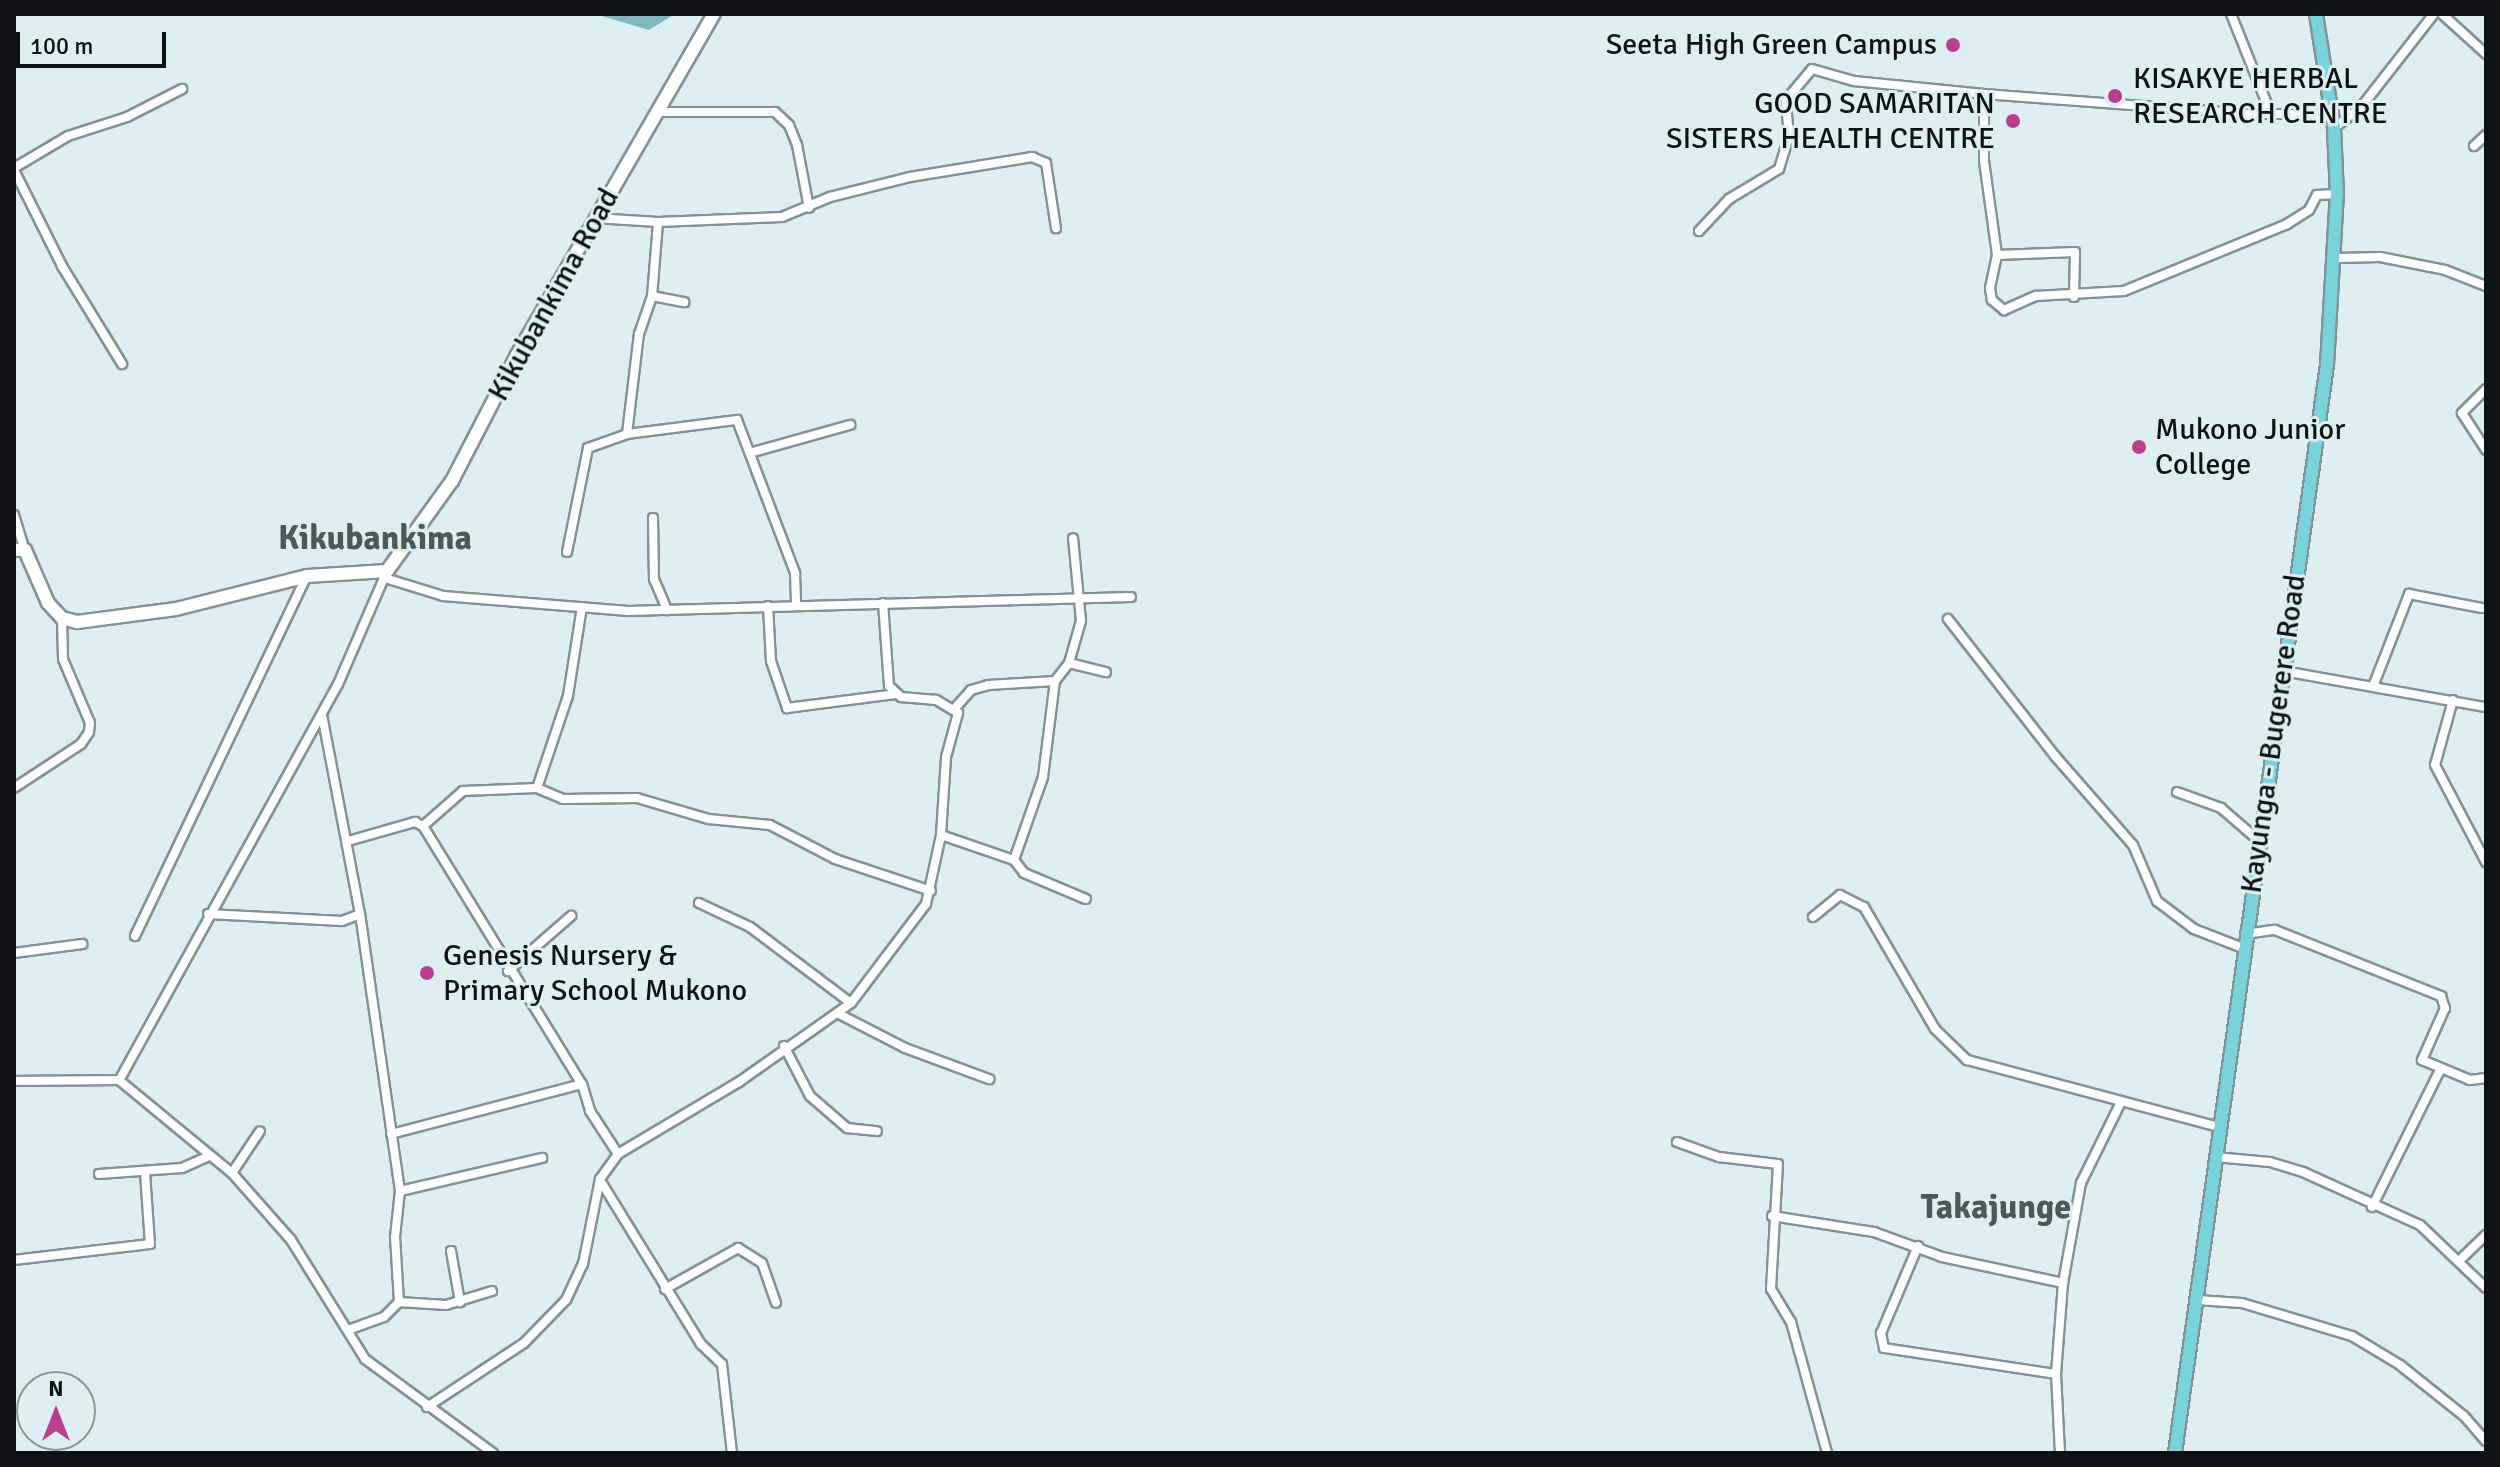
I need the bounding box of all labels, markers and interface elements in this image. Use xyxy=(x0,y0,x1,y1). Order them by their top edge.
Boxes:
scale bar xyxy=(20,16,170,66)
place label: Seeta High Green Campus xyxy=(1606,27,1937,63)
text: 100 m xyxy=(30,31,93,61)
marker: Seeta High Green Campus xyxy=(1944,36,1962,54)
place label: KISAKYE HERBAL RESEARCH CENTRE xyxy=(2133,61,2388,132)
marker: KISAKYE HERBAL RESEARCH CENTRE xyxy=(2104,85,2126,107)
place label: GOOD SAMARITAN SISTERS HEALTH CENTRE xyxy=(1666,86,1995,156)
marker: GOOD SAMARITAN SISTERS HEALTH CENTRE xyxy=(2002,110,2024,132)
street label: Kikubankima Road xyxy=(481,183,627,407)
place label: Mukono Junior College xyxy=(2155,412,2345,482)
marker: Mukono Junior College xyxy=(2130,438,2148,456)
district label: Kikubankima xyxy=(278,519,472,559)
street label: Kayunga - Bugerere Road xyxy=(2234,572,2314,896)
place label: Genesis Nursery & Primary School Mukono xyxy=(443,938,747,1008)
marker: Genesis Nursery & Primary School Mukono xyxy=(418,964,436,982)
district label: Takajunge xyxy=(1921,1188,2071,1228)
north arrow xyxy=(16,1371,96,1451)
text: N xyxy=(48,1375,64,1402)

